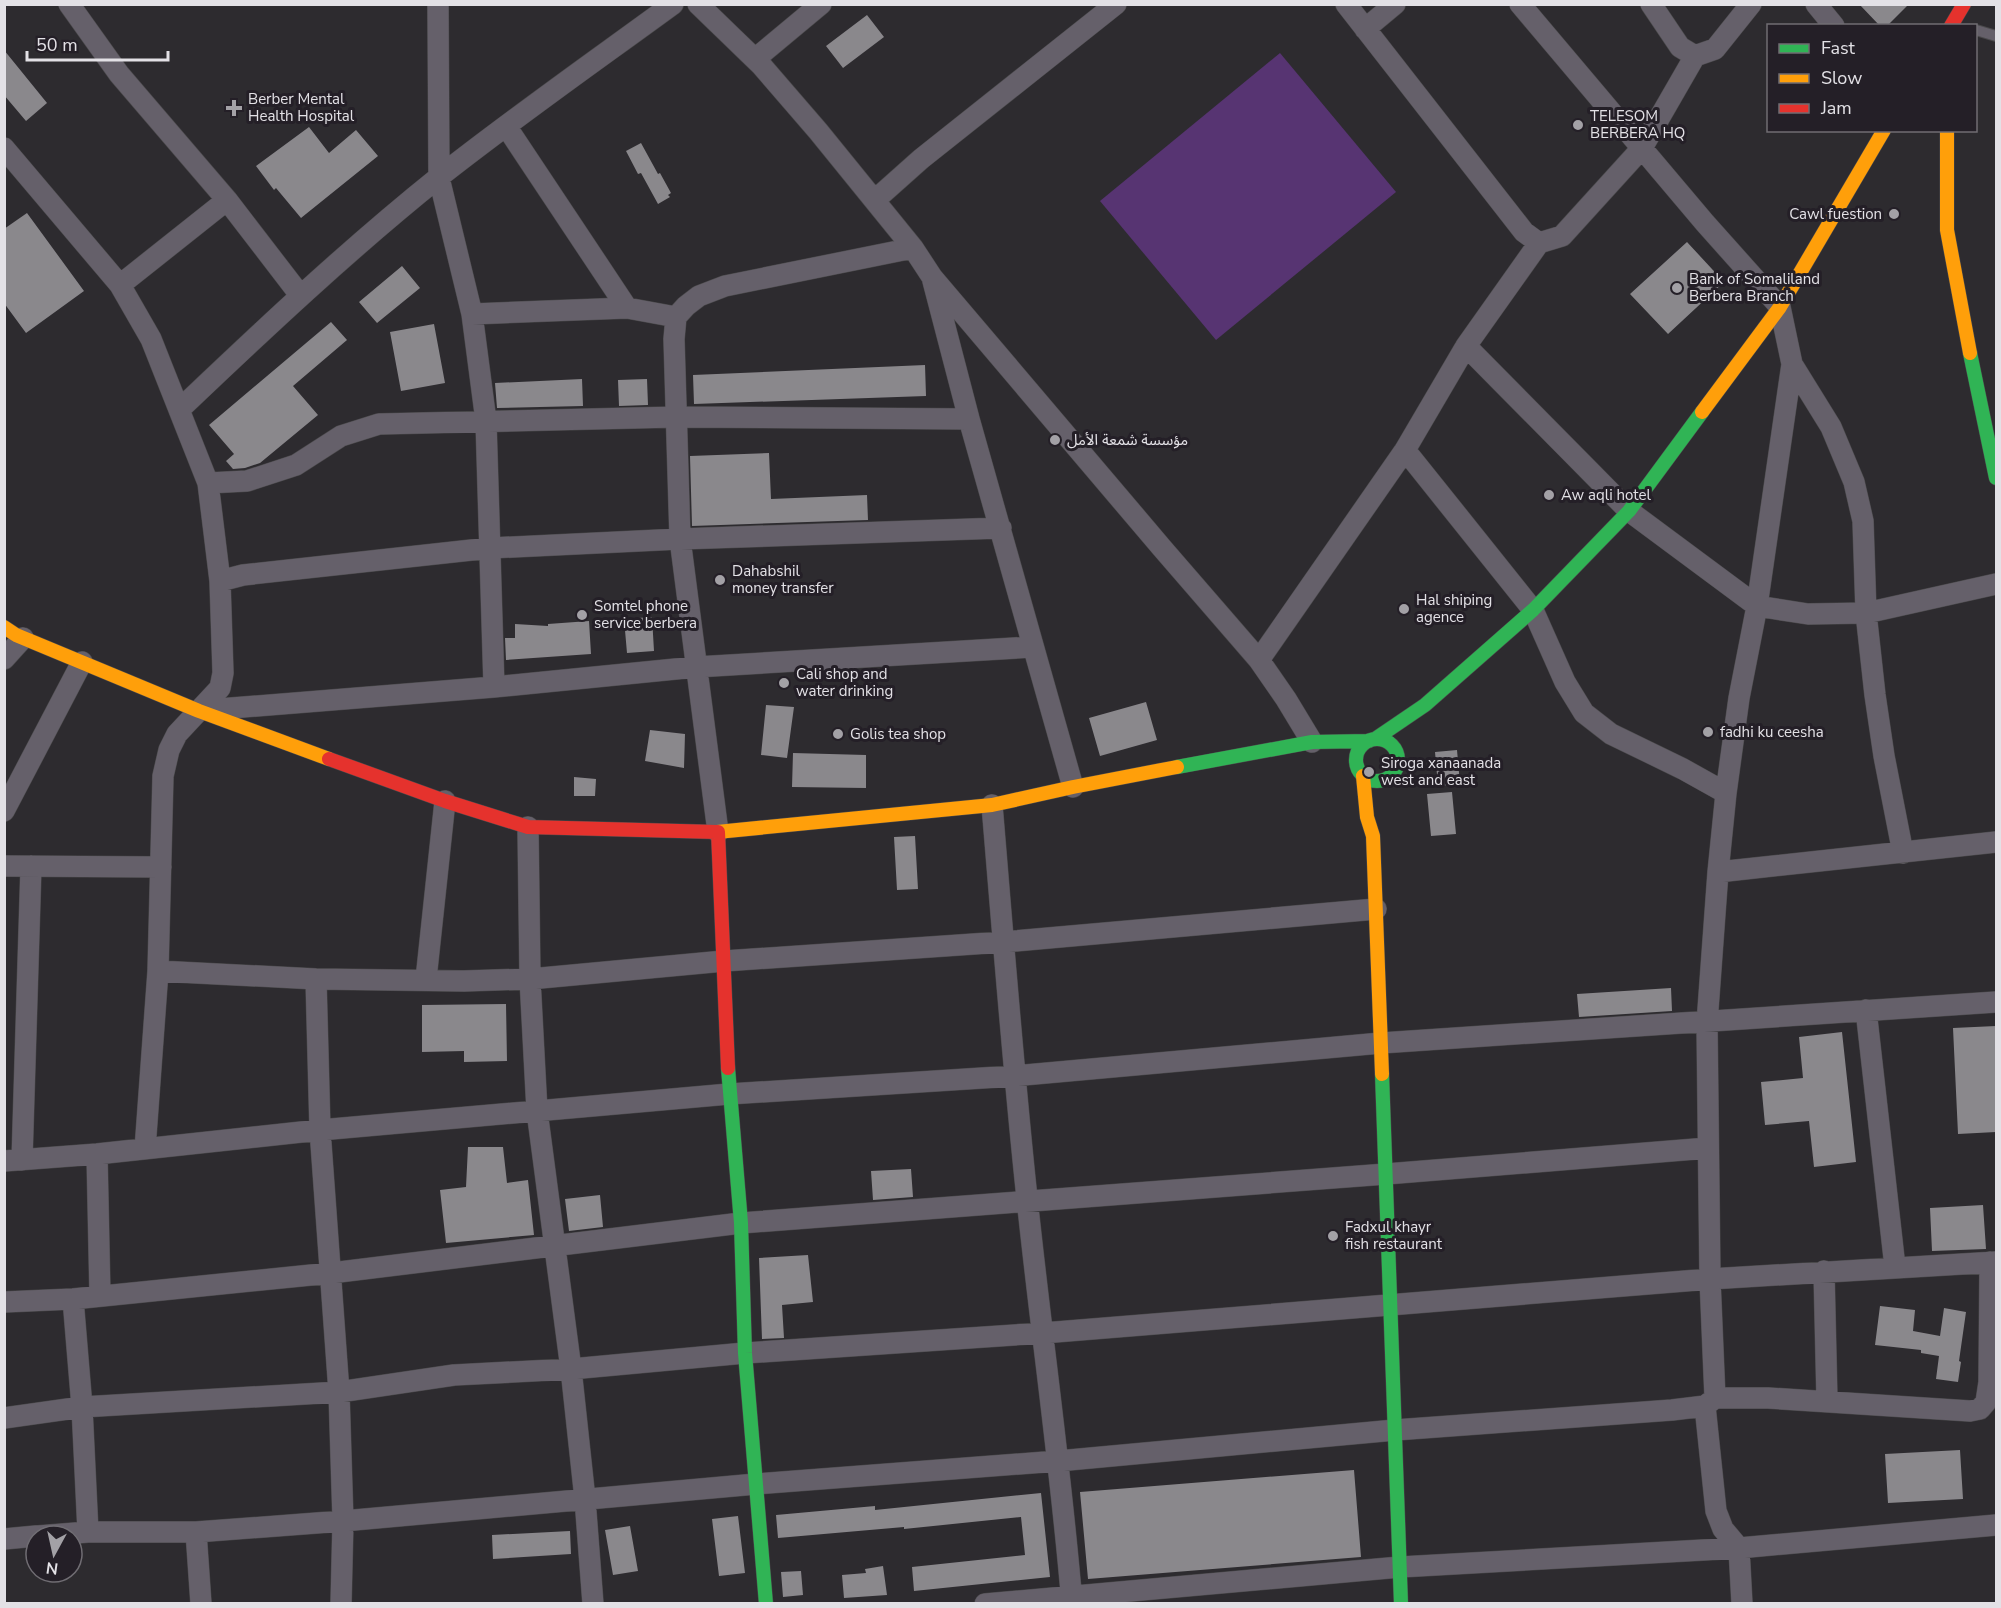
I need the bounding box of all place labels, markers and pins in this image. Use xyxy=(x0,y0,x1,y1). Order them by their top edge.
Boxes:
place label: Berber Mental Health Hospital xyxy=(248,89,355,126)
marker: Berber Mental Health Hospital xyxy=(225,99,243,117)
place label: TELESOM BERBERA HQ xyxy=(1590,106,1685,143)
marker: TELESOM BERBERA HQ xyxy=(1571,118,1585,132)
place label: Cawl fuestion xyxy=(1789,204,1882,224)
marker: Cawl fuestion xyxy=(1887,207,1901,221)
place label: Bank of Somaliland Berbera Branch xyxy=(1689,269,1820,306)
marker: Bank of Somaliland Berbera Branch xyxy=(1670,281,1684,295)
place label: مؤسسة شمعة الأمل xyxy=(1067,430,1188,450)
marker: مؤسسة شمعة الأمل xyxy=(1048,433,1062,447)
place label: Aw aqli hotel xyxy=(1561,485,1651,505)
marker: Aw aqli hotel xyxy=(1542,488,1556,502)
place label: Dahabshil money transfer xyxy=(732,561,834,598)
marker: Dahabshil money transfer xyxy=(713,573,727,587)
place label: Hal shiping agence xyxy=(1416,590,1492,627)
place label: Somtel phone service berbera xyxy=(594,596,697,633)
marker: Hal shiping agence xyxy=(1397,602,1411,616)
marker: Somtel phone service berbera xyxy=(575,608,589,622)
place label: Cali shop and water drinking xyxy=(796,664,893,701)
marker: Cali shop and water drinking xyxy=(777,676,791,690)
place label: fadhi ku ceesha xyxy=(1720,722,1824,742)
place label: Golis tea shop xyxy=(850,724,946,744)
marker: fadhi ku ceesha xyxy=(1701,725,1715,739)
marker: Golis tea shop xyxy=(831,727,845,741)
place label: Siroga xanaanada west and east xyxy=(1381,753,1501,790)
marker: Siroga xanaanada west and east xyxy=(1362,765,1376,779)
place label: Fadxul khayr fish restaurant xyxy=(1345,1217,1443,1254)
marker: Fadxul khayr fish restaurant xyxy=(1326,1229,1340,1243)

